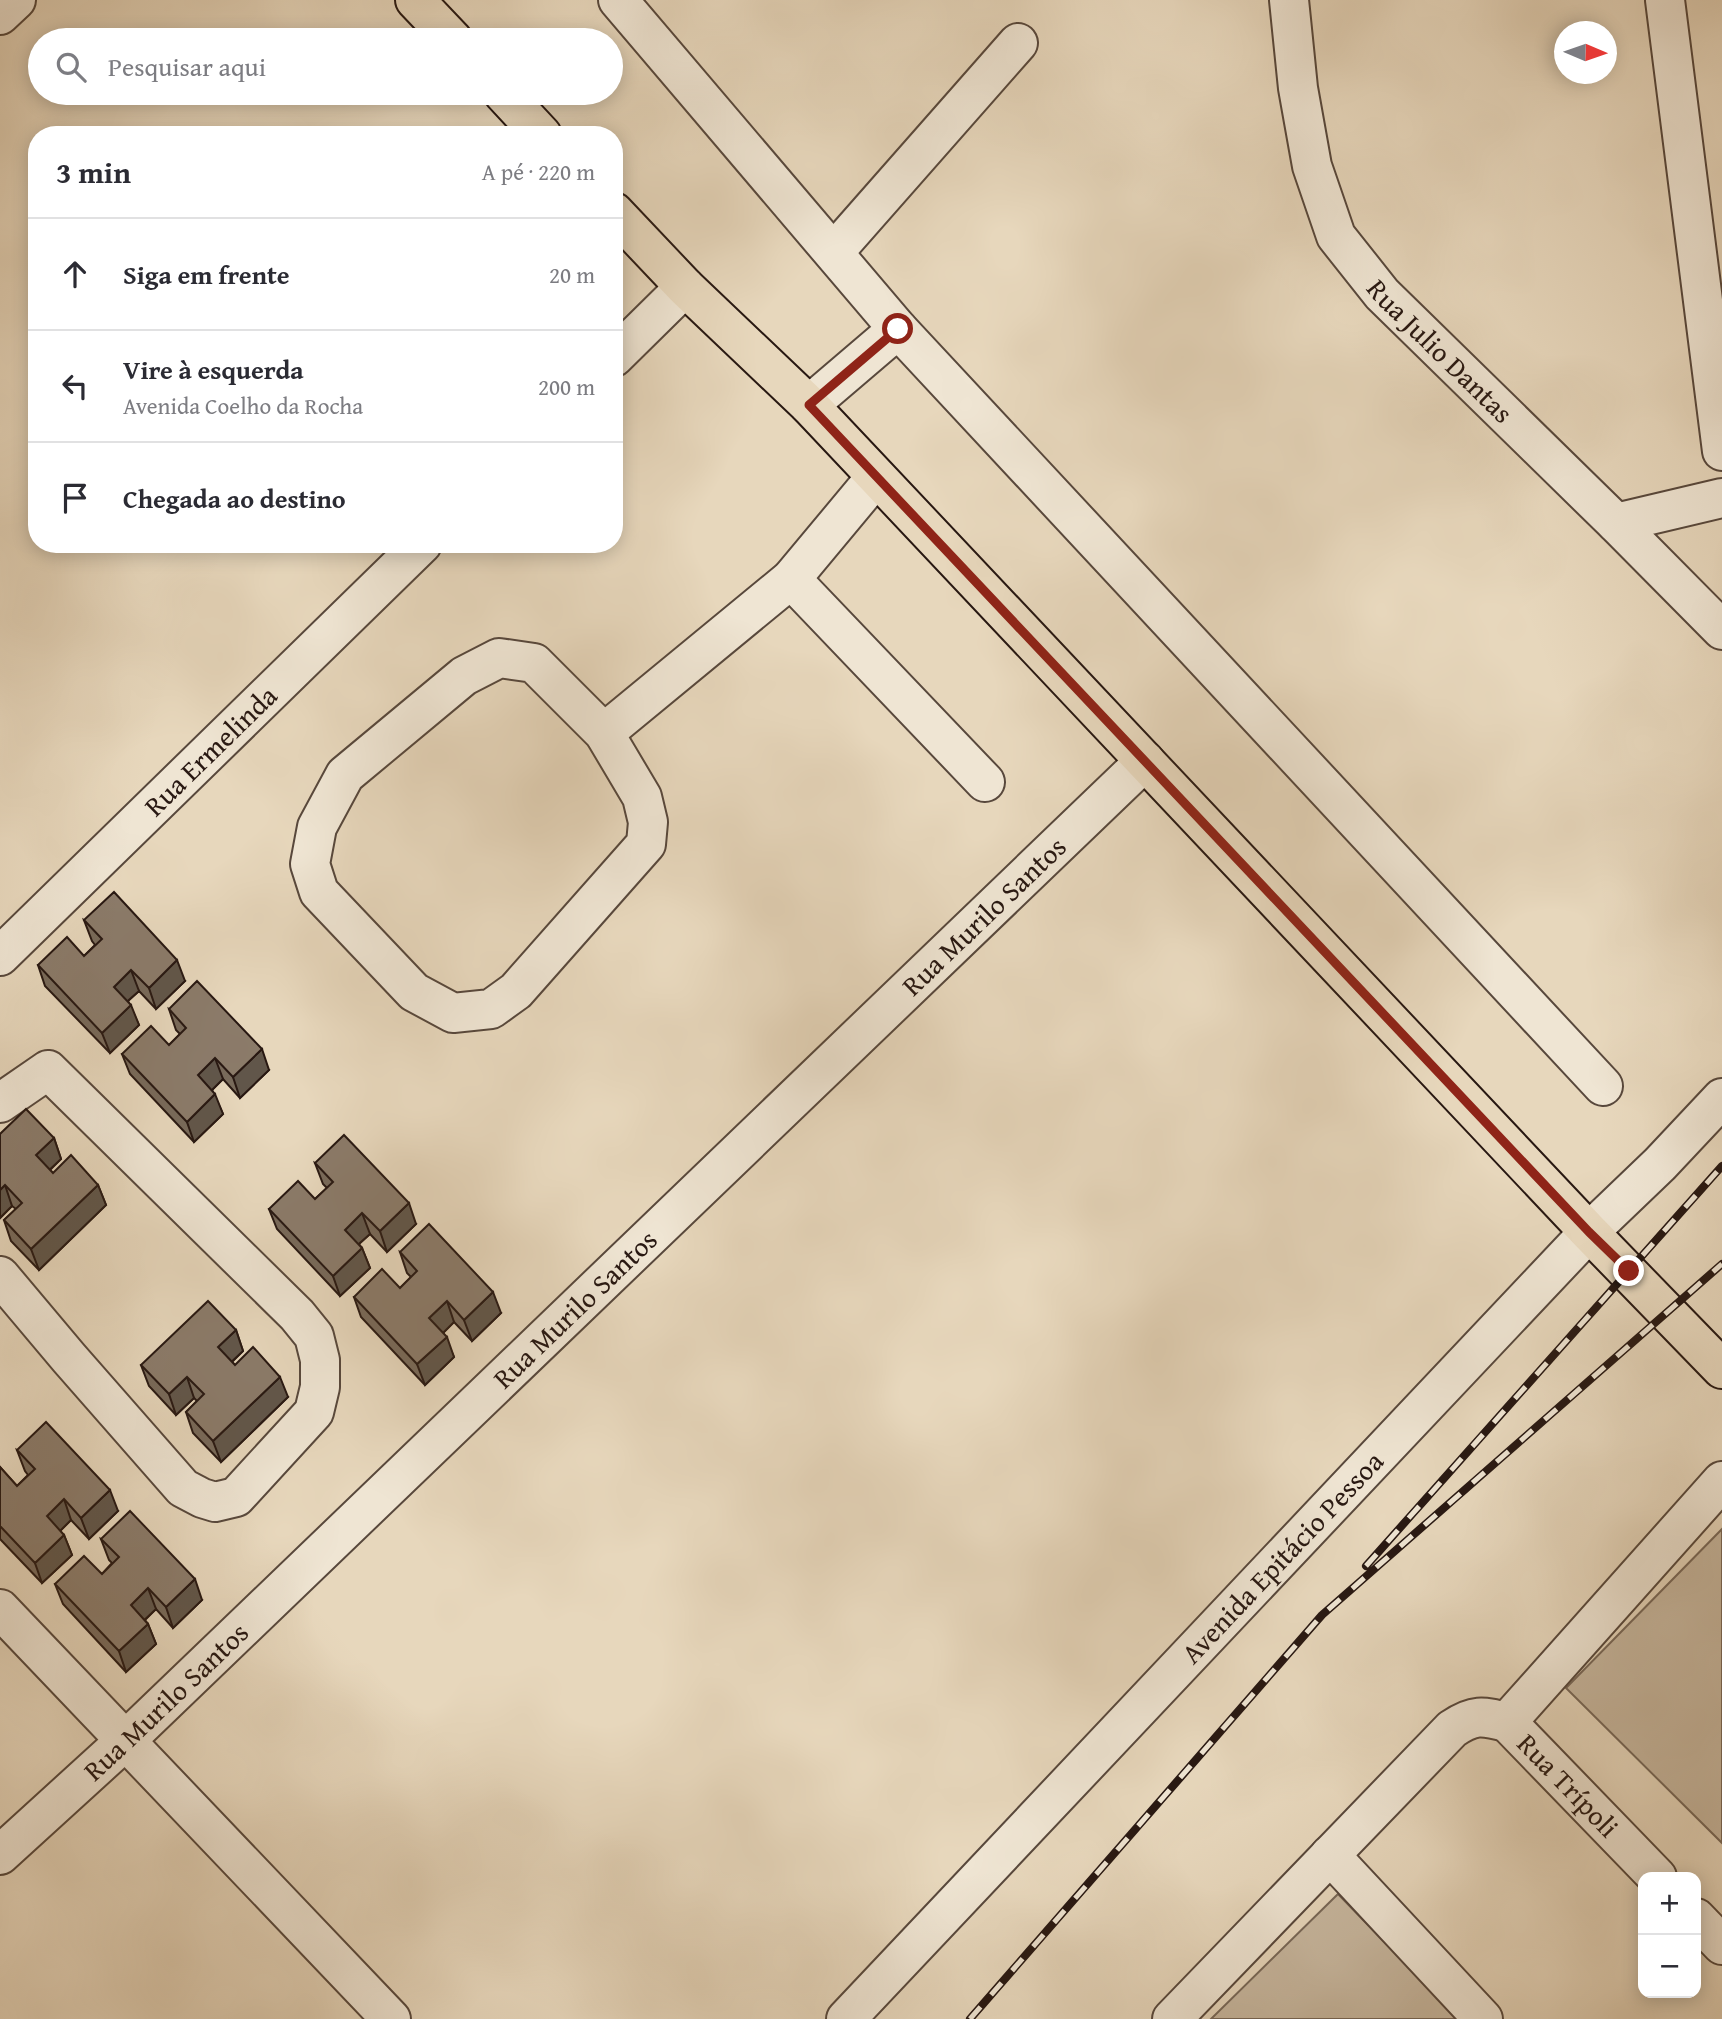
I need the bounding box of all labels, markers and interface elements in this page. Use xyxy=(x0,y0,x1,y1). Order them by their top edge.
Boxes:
north arrow xyxy=(1554,21,1617,84)
search box xyxy=(28,28,623,105)
text: Pesquisar aqui xyxy=(108,47,266,86)
icon: search xyxy=(52,48,90,86)
text: 3 min xyxy=(56,150,131,194)
text: A pé · 220 m xyxy=(482,155,595,188)
icon: ahead xyxy=(56,255,94,293)
text: Siga em frente xyxy=(123,255,290,294)
text: 20 m xyxy=(549,258,595,291)
street label: Rua Julio Dantas xyxy=(1357,270,1523,432)
route start xyxy=(882,313,913,344)
text: Vire à esquerda xyxy=(123,350,304,389)
icon: left xyxy=(56,367,94,405)
text: 200 m xyxy=(538,370,595,403)
text: Avenida Coelho da Rocha xyxy=(123,389,363,422)
icon: arrive xyxy=(56,479,94,517)
text: Chegada ao destino xyxy=(123,479,346,518)
street label: Rua Ermelinda xyxy=(134,675,286,825)
street label: Rua Murilo Santos xyxy=(892,827,1075,1005)
street label: Rua Murilo Santos xyxy=(483,1219,666,1398)
route end xyxy=(1613,1255,1644,1286)
street label: Avenida Epitácio Pessoa xyxy=(1171,1441,1393,1672)
street label: Rua Murilo Santos xyxy=(74,1612,257,1790)
street label: Rua Trípoli xyxy=(1508,1724,1629,1846)
map controls xyxy=(1638,1872,1701,1998)
button: + xyxy=(1638,1872,1701,1935)
button: − xyxy=(1638,1935,1701,1998)

